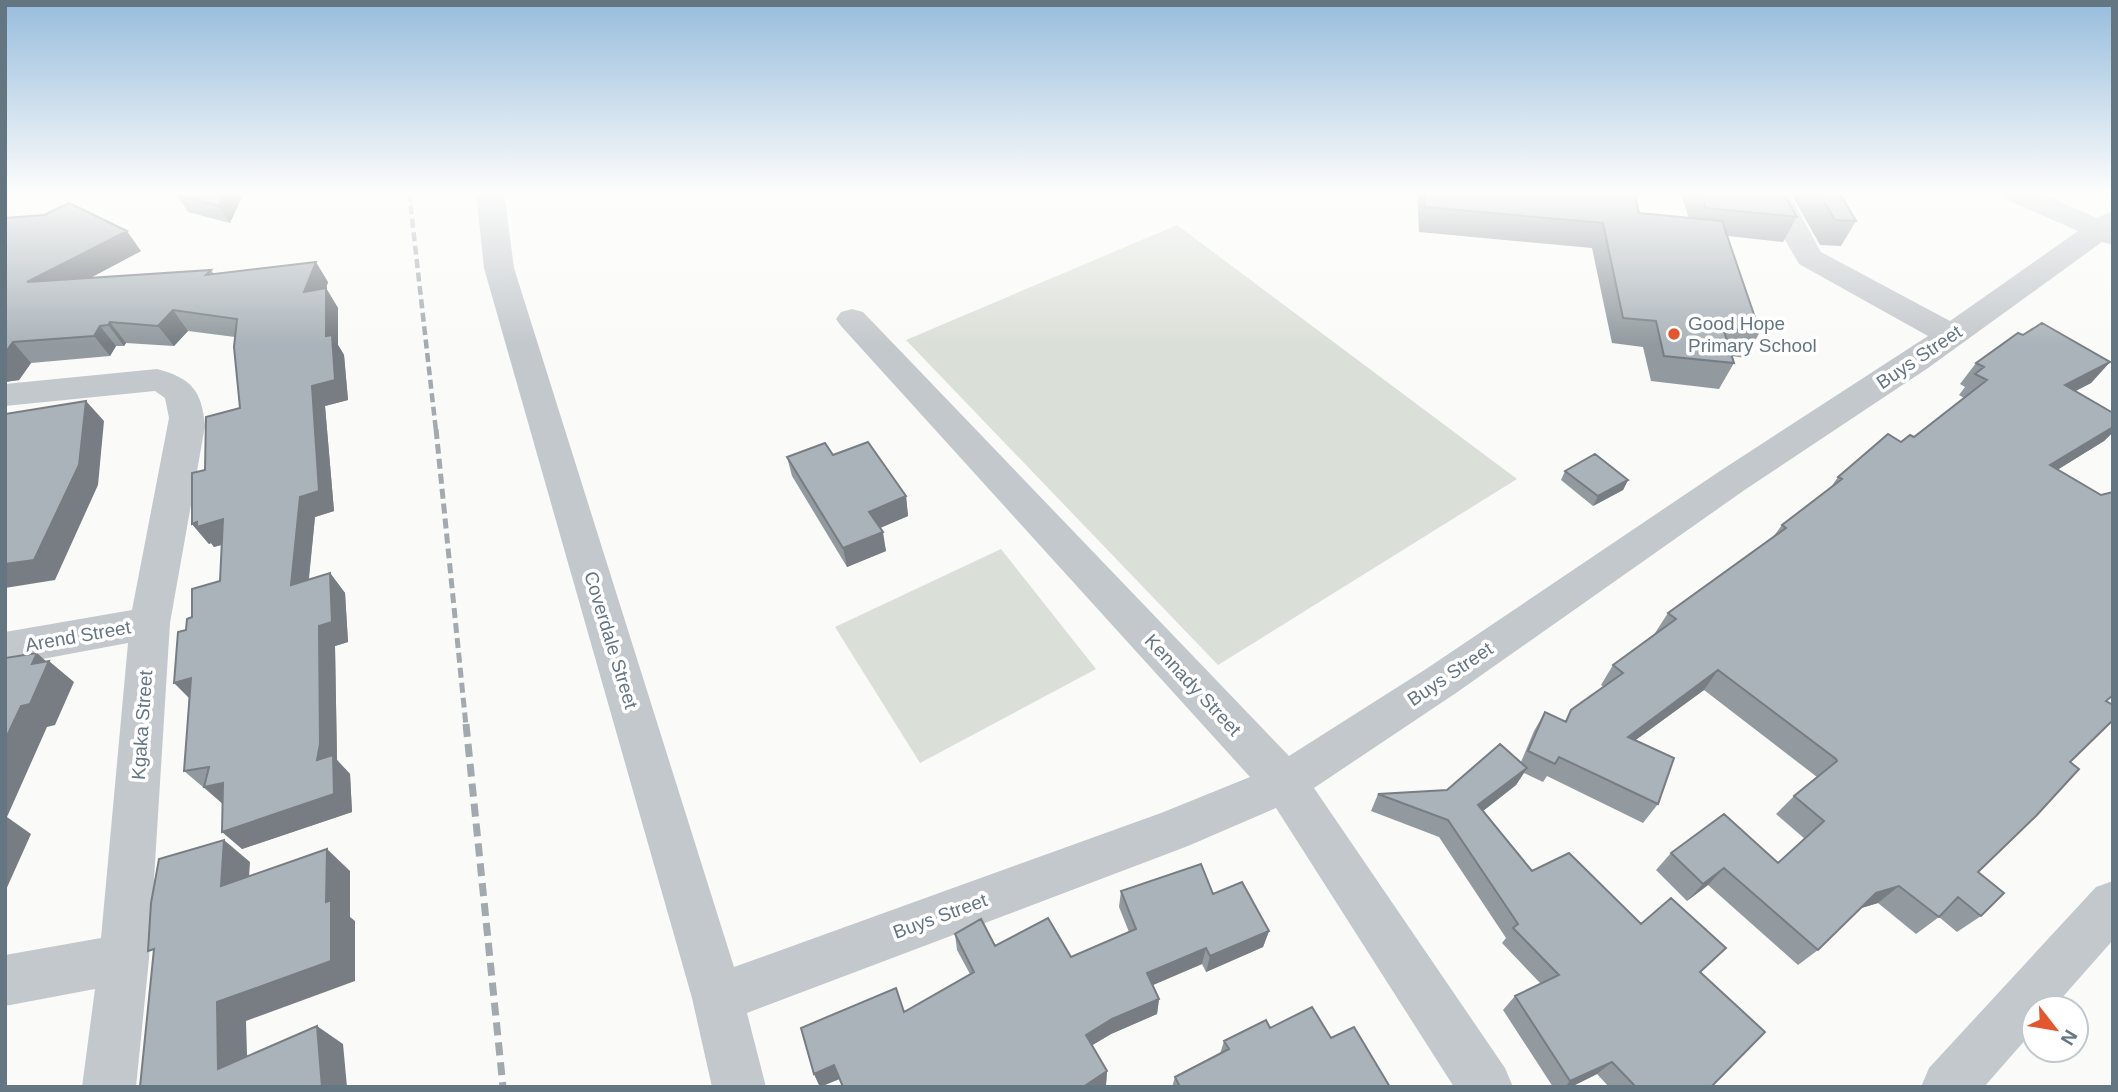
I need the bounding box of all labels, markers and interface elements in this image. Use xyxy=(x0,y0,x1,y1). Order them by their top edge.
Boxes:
place label: Good Hope Primary School xyxy=(1688,313,1817,356)
street label: Buys Street xyxy=(1872,320,1966,393)
marker: Good Hope Primary School xyxy=(1666,326,1682,342)
street label: Coverdale Street xyxy=(580,569,642,712)
street label: Arend Street xyxy=(24,616,133,656)
street label: Kennady Street xyxy=(1141,630,1246,741)
street label: Buys Street xyxy=(1403,637,1497,710)
street label: Kgaka Street xyxy=(128,669,156,781)
street label: Buys Street xyxy=(890,889,990,943)
north arrow xyxy=(2020,994,2090,1064)
text: N xyxy=(2057,1026,2082,1049)

